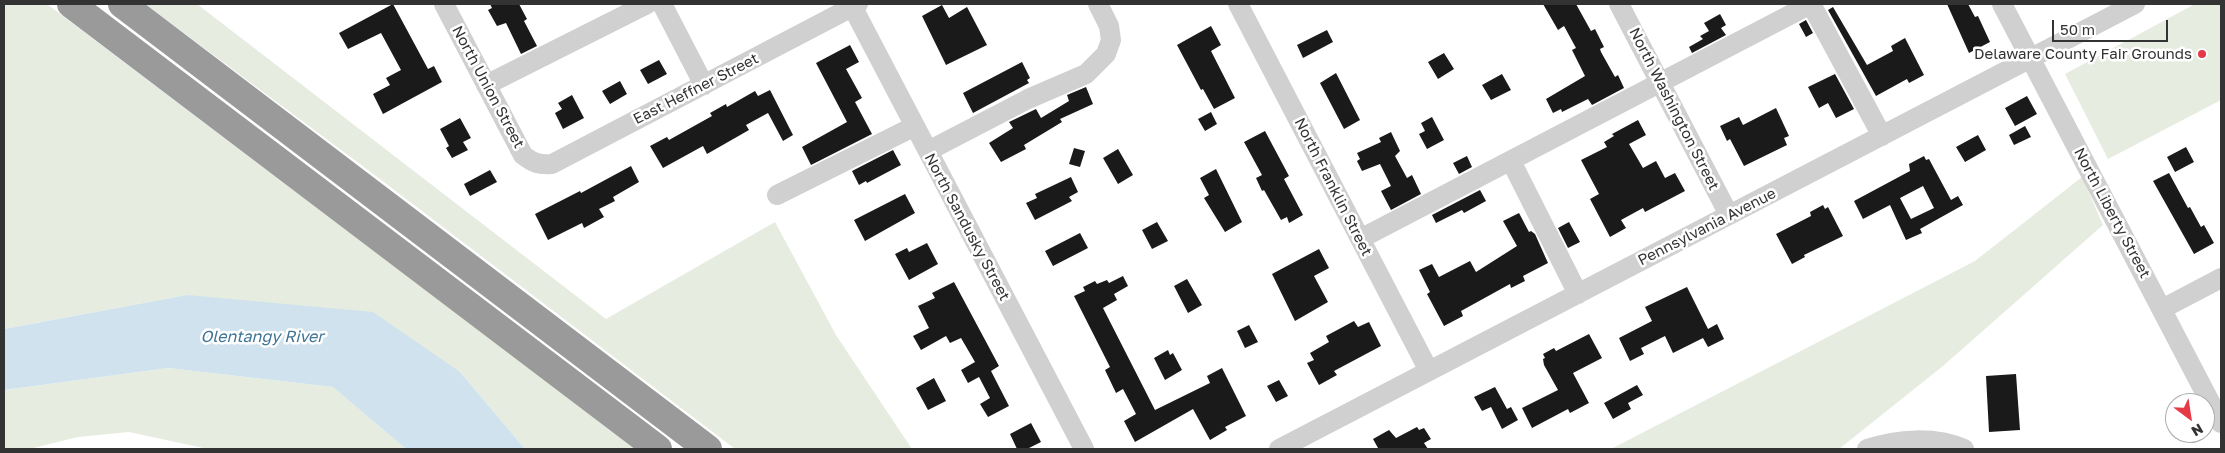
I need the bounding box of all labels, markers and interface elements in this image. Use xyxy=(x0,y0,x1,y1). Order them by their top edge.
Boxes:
scale bar xyxy=(2055,10,2171,42)
text: 50 m xyxy=(2060,20,2095,38)
street label: North Union Street xyxy=(448,23,528,151)
street label: North Washington Street xyxy=(1625,25,1723,193)
place label: Delaware County Fair Grounds xyxy=(1974,45,2192,63)
marker: Delaware County Fair Grounds xyxy=(2196,48,2208,60)
street label: East Heffner Street xyxy=(630,50,762,128)
street label: North Franklin Street xyxy=(1290,115,1376,259)
street label: North Liberty Street xyxy=(2070,145,2154,281)
street label: North Sandusky Street xyxy=(920,150,1014,304)
street label: Pennsylvania Avenue xyxy=(1635,184,1779,270)
water label: Olentangy River xyxy=(200,327,324,347)
north arrow xyxy=(2165,393,2215,443)
text: N xyxy=(2189,420,2206,440)

